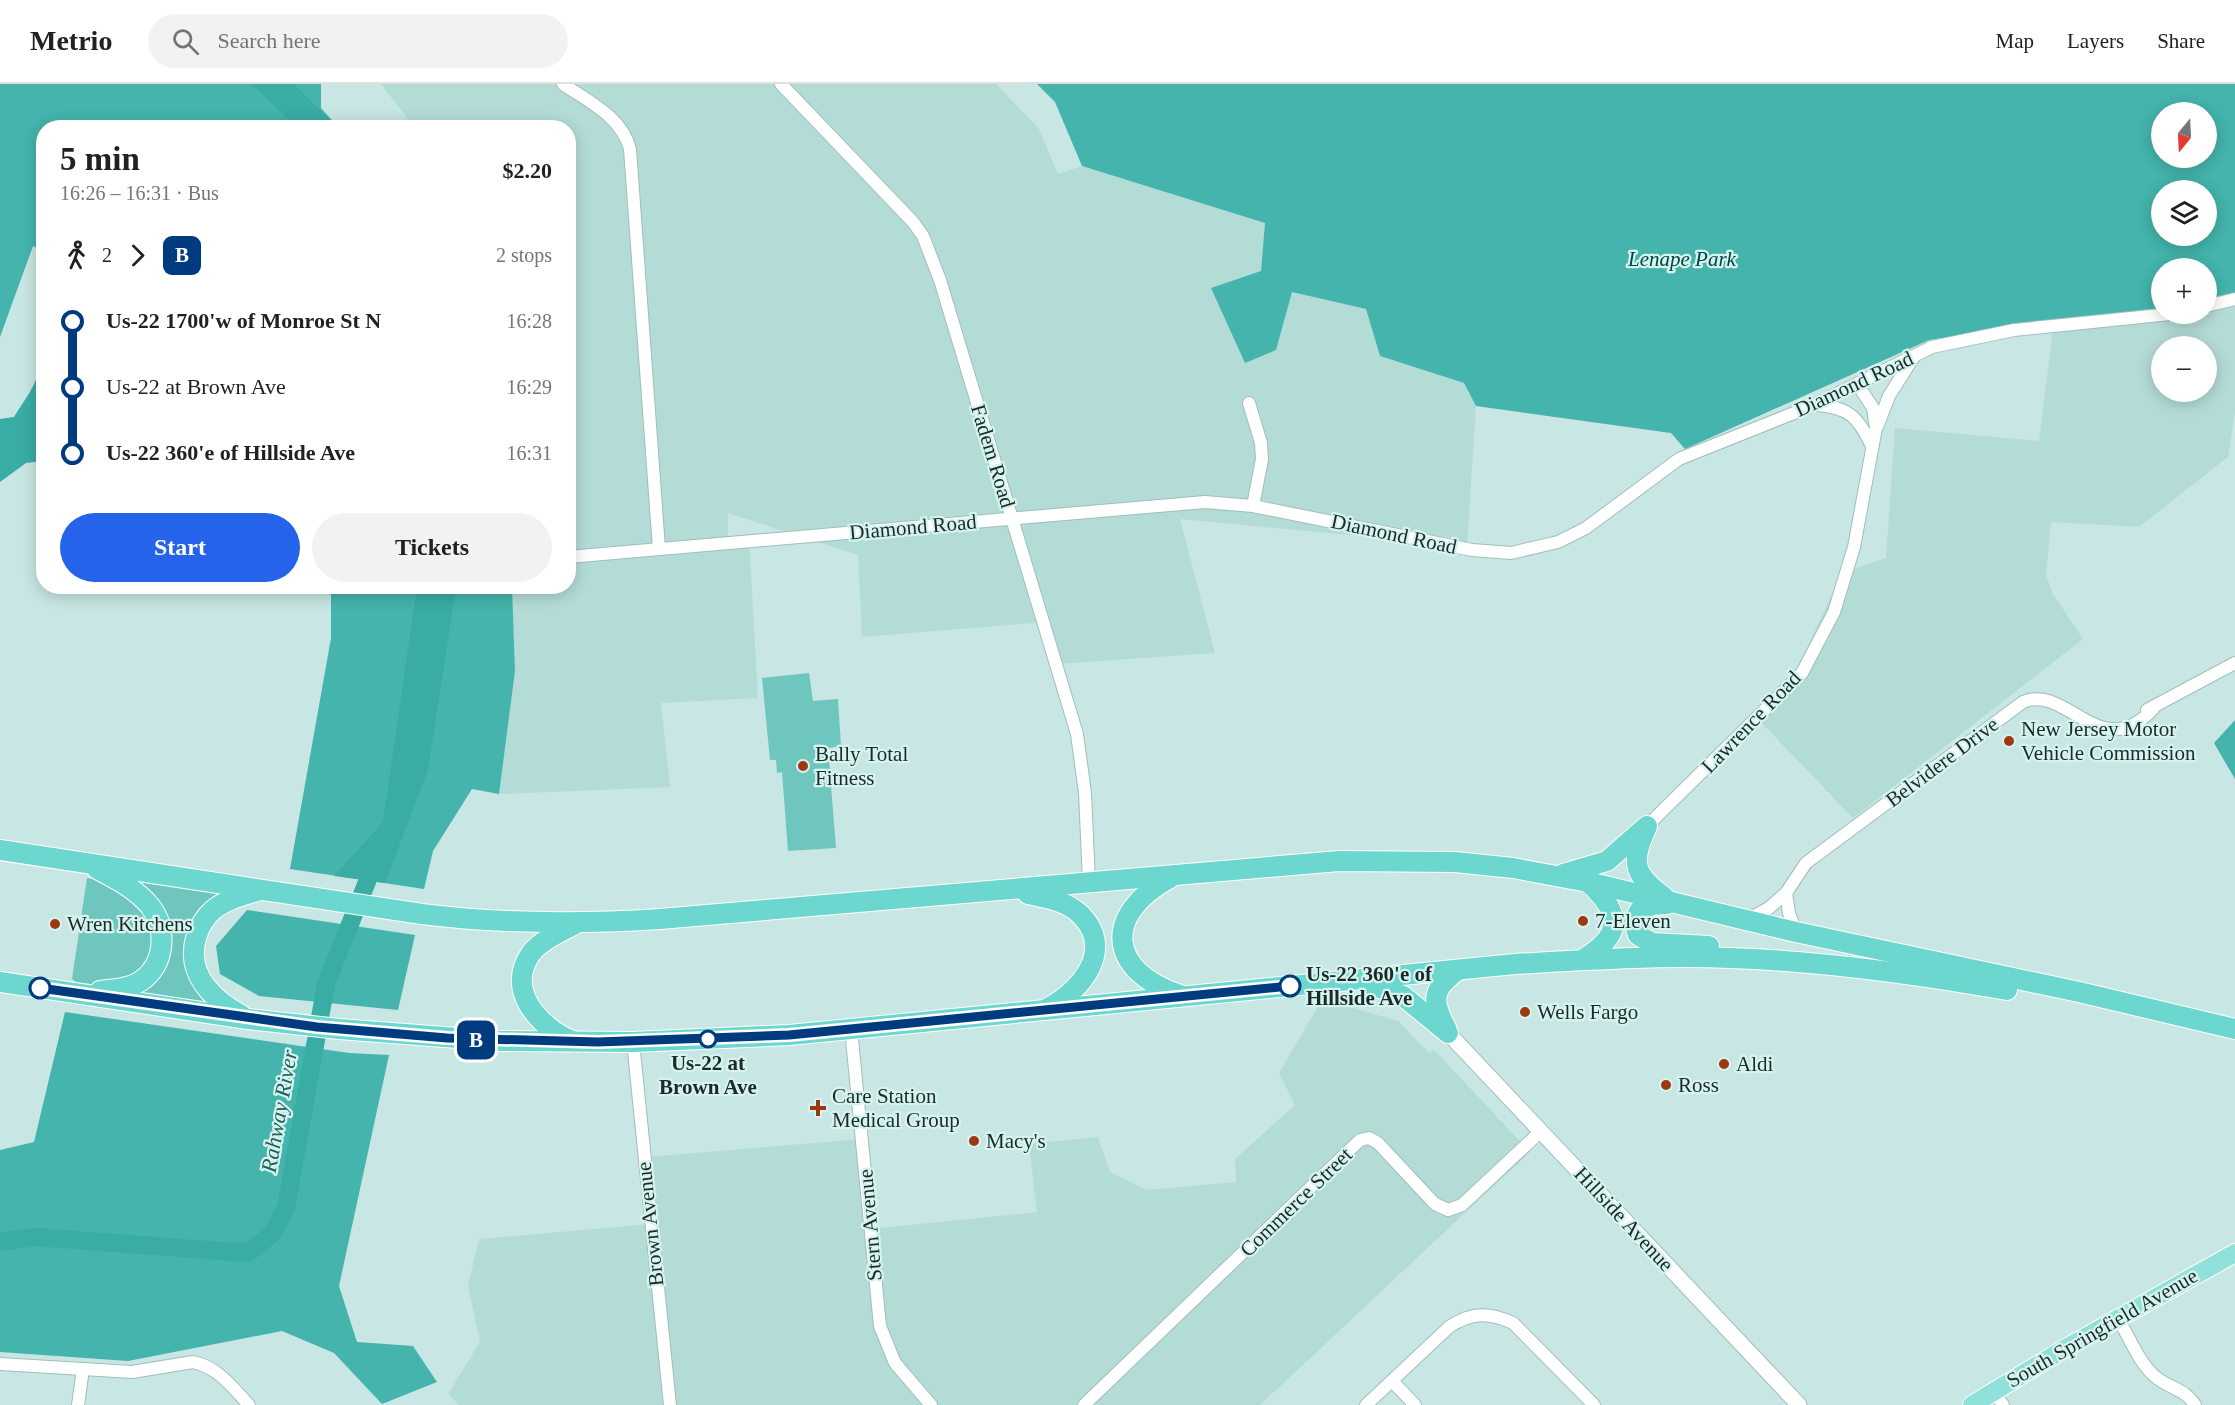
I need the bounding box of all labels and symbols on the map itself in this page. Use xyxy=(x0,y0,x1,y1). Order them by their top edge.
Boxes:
north arrow xyxy=(2151,102,2217,168)
park label: Lenape Park xyxy=(1627,247,1737,271)
street label: Diamond Road xyxy=(1791,346,1917,422)
street label: Fadem Road xyxy=(966,401,1020,511)
street label: Diamond Road xyxy=(848,509,978,545)
street label: Diamond Road xyxy=(1329,509,1459,559)
street label: Lawrence Road xyxy=(1696,666,1806,778)
street label: Belvidere Drive xyxy=(1881,712,2003,812)
place label: New Jersey Motor Vehicle Commission xyxy=(2021,717,2196,765)
marker: New Jersey Motor Vehicle Commission xyxy=(2002,734,2016,748)
place label: Bally Total Fitness xyxy=(815,742,908,790)
marker: Bally Total Fitness xyxy=(796,759,810,773)
place label: 7-Eleven xyxy=(1595,909,1671,933)
place label: Wren Kitchens xyxy=(67,912,193,936)
marker: 7-Eleven xyxy=(1576,914,1590,928)
marker: Wren Kitchens xyxy=(48,917,62,931)
place label: Us-22 360'e of Hillside Ave xyxy=(1306,962,1433,1010)
marker: Us-22 360'e of Hillside Ave xyxy=(1279,975,1301,997)
unlabelled marker xyxy=(29,977,51,999)
place label: Wells Fargo xyxy=(1537,1000,1638,1024)
marker: Wells Fargo xyxy=(1518,1005,1532,1019)
line badge: B xyxy=(456,1020,496,1060)
marker: Us-22 at Brown Ave xyxy=(699,1030,717,1048)
water label: Rahway River xyxy=(256,1047,302,1175)
place label: Us-22 at Brown Ave xyxy=(659,1051,757,1099)
place label: Aldi xyxy=(1736,1052,1774,1076)
marker: Aldi xyxy=(1717,1057,1731,1071)
place label: Ross xyxy=(1678,1073,1719,1097)
marker: Ross xyxy=(1659,1078,1673,1092)
place label: Care Station Medical Group xyxy=(832,1084,960,1132)
marker: Care Station Medical Group xyxy=(809,1099,827,1117)
place label: Macy's xyxy=(986,1129,1046,1153)
marker: Macy's xyxy=(967,1134,981,1148)
street label: Commerce Street xyxy=(1235,1142,1357,1261)
street label: Brown Avenue xyxy=(632,1161,668,1287)
street label: Hillside Avenue xyxy=(1569,1162,1679,1276)
street label: Stern Avenue xyxy=(853,1168,887,1282)
street label: South Springfield Avenue xyxy=(2002,1263,2202,1393)

